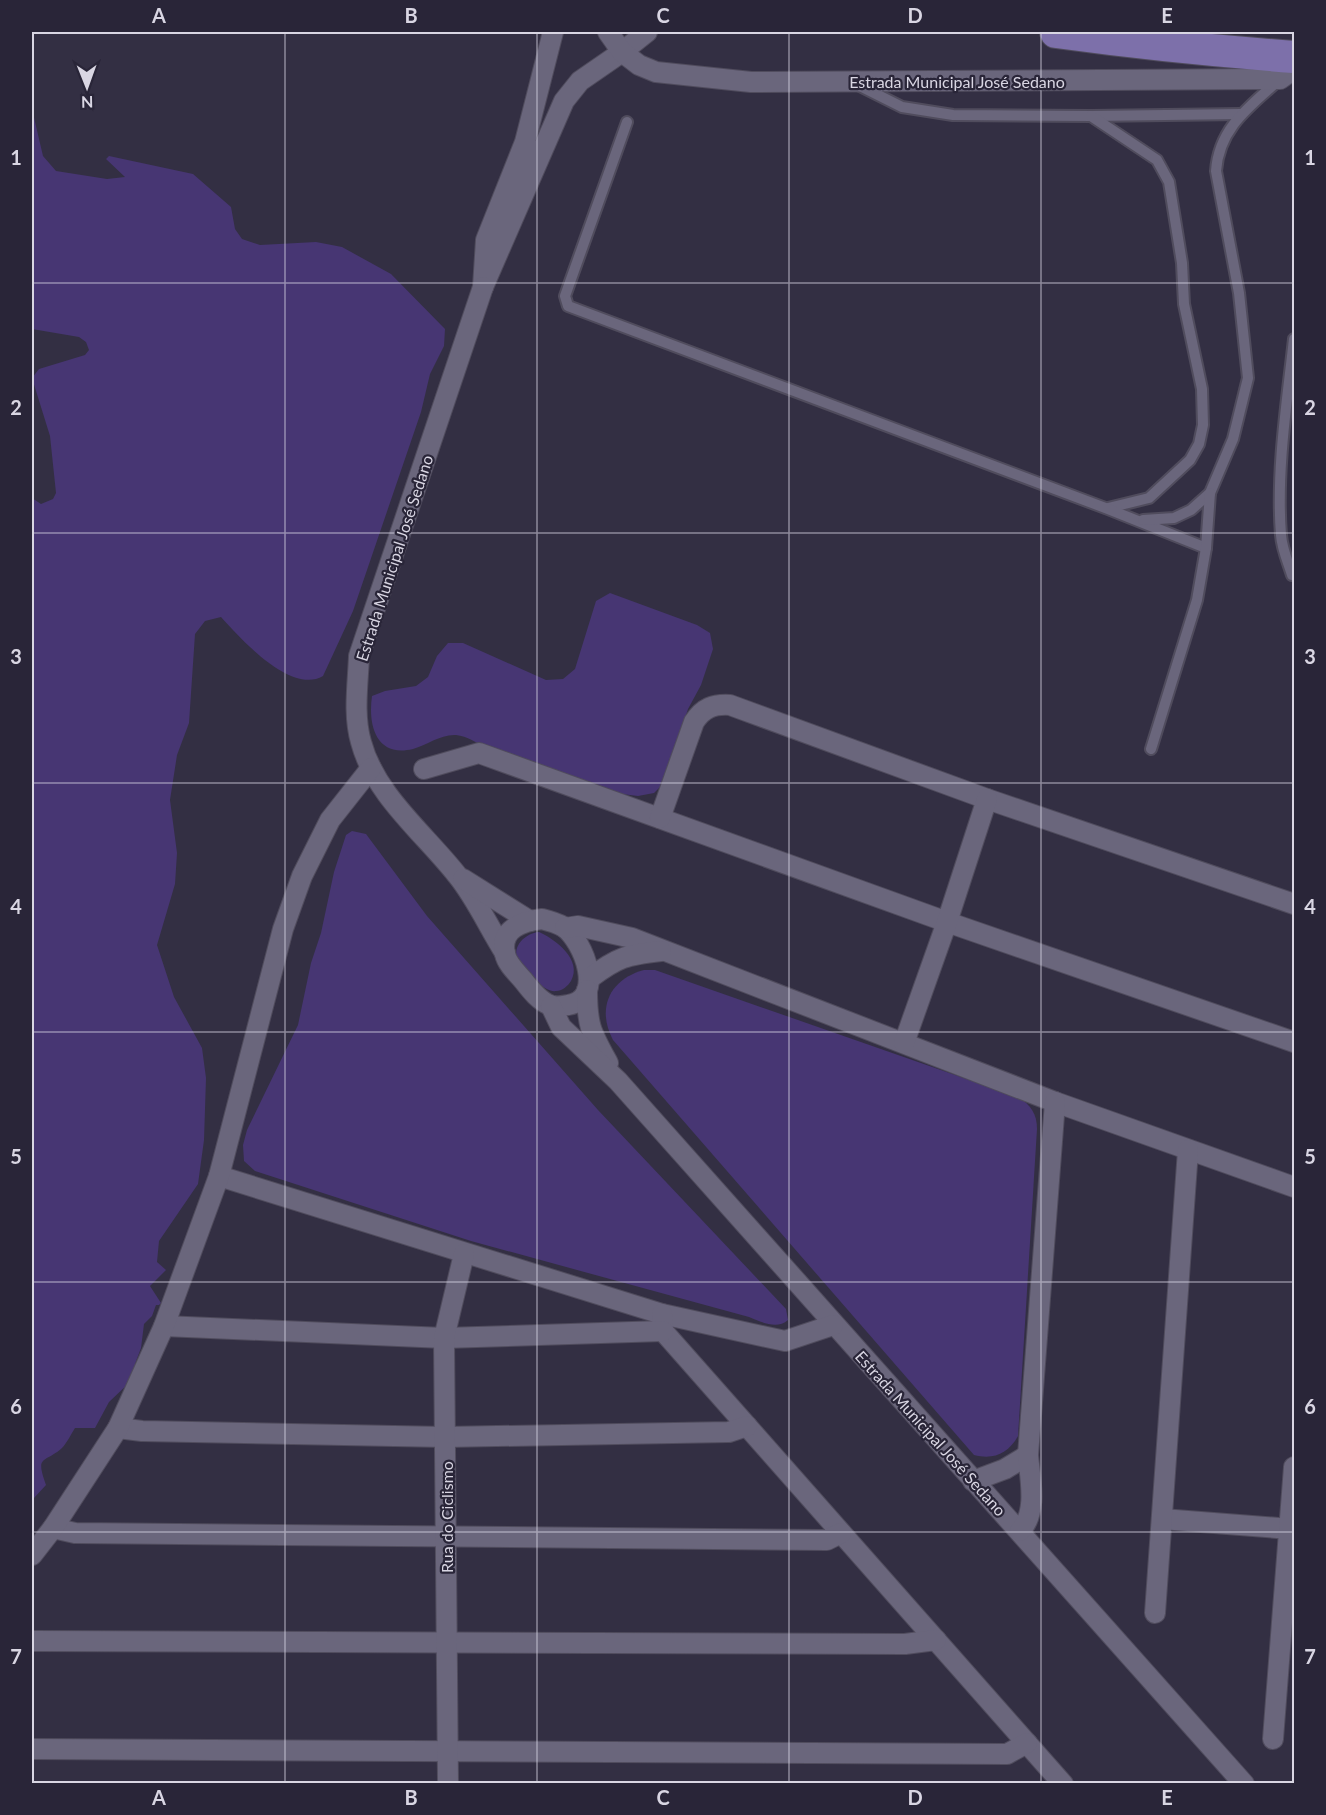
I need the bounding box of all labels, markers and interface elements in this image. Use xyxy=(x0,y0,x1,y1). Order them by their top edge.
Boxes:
text: A xyxy=(151,3,166,27)
text: B xyxy=(404,3,418,27)
text: C xyxy=(656,3,670,27)
text: D xyxy=(907,3,923,27)
text: E xyxy=(1161,3,1173,27)
north arrow xyxy=(57,57,117,117)
street label: Estrada Municipal José Sedano xyxy=(849,72,1065,91)
text: N xyxy=(81,93,94,112)
text: 1 xyxy=(10,145,22,169)
text: 1 xyxy=(1304,145,1316,169)
text: 2 xyxy=(10,395,22,419)
text: 2 xyxy=(1304,395,1316,419)
street label: Estrada Municipal José Sedano xyxy=(352,453,436,663)
text: 3 xyxy=(10,644,22,668)
text: 3 xyxy=(1304,644,1316,668)
text: 4 xyxy=(10,894,22,918)
text: 4 xyxy=(1304,894,1316,918)
text: 5 xyxy=(10,1144,22,1168)
text: 5 xyxy=(1304,1144,1316,1168)
street label: Estrada Municipal José Sedano xyxy=(852,1347,1010,1519)
text: 6 xyxy=(10,1394,22,1418)
text: 6 xyxy=(1304,1394,1316,1418)
street label: Rua do Ciclismo xyxy=(437,1461,456,1573)
text: 7 xyxy=(10,1644,22,1668)
text: 7 xyxy=(1304,1644,1316,1668)
text: A xyxy=(151,1785,166,1809)
text: B xyxy=(404,1785,418,1809)
text: C xyxy=(656,1785,670,1809)
text: D xyxy=(907,1785,923,1809)
text: E xyxy=(1161,1785,1173,1809)

